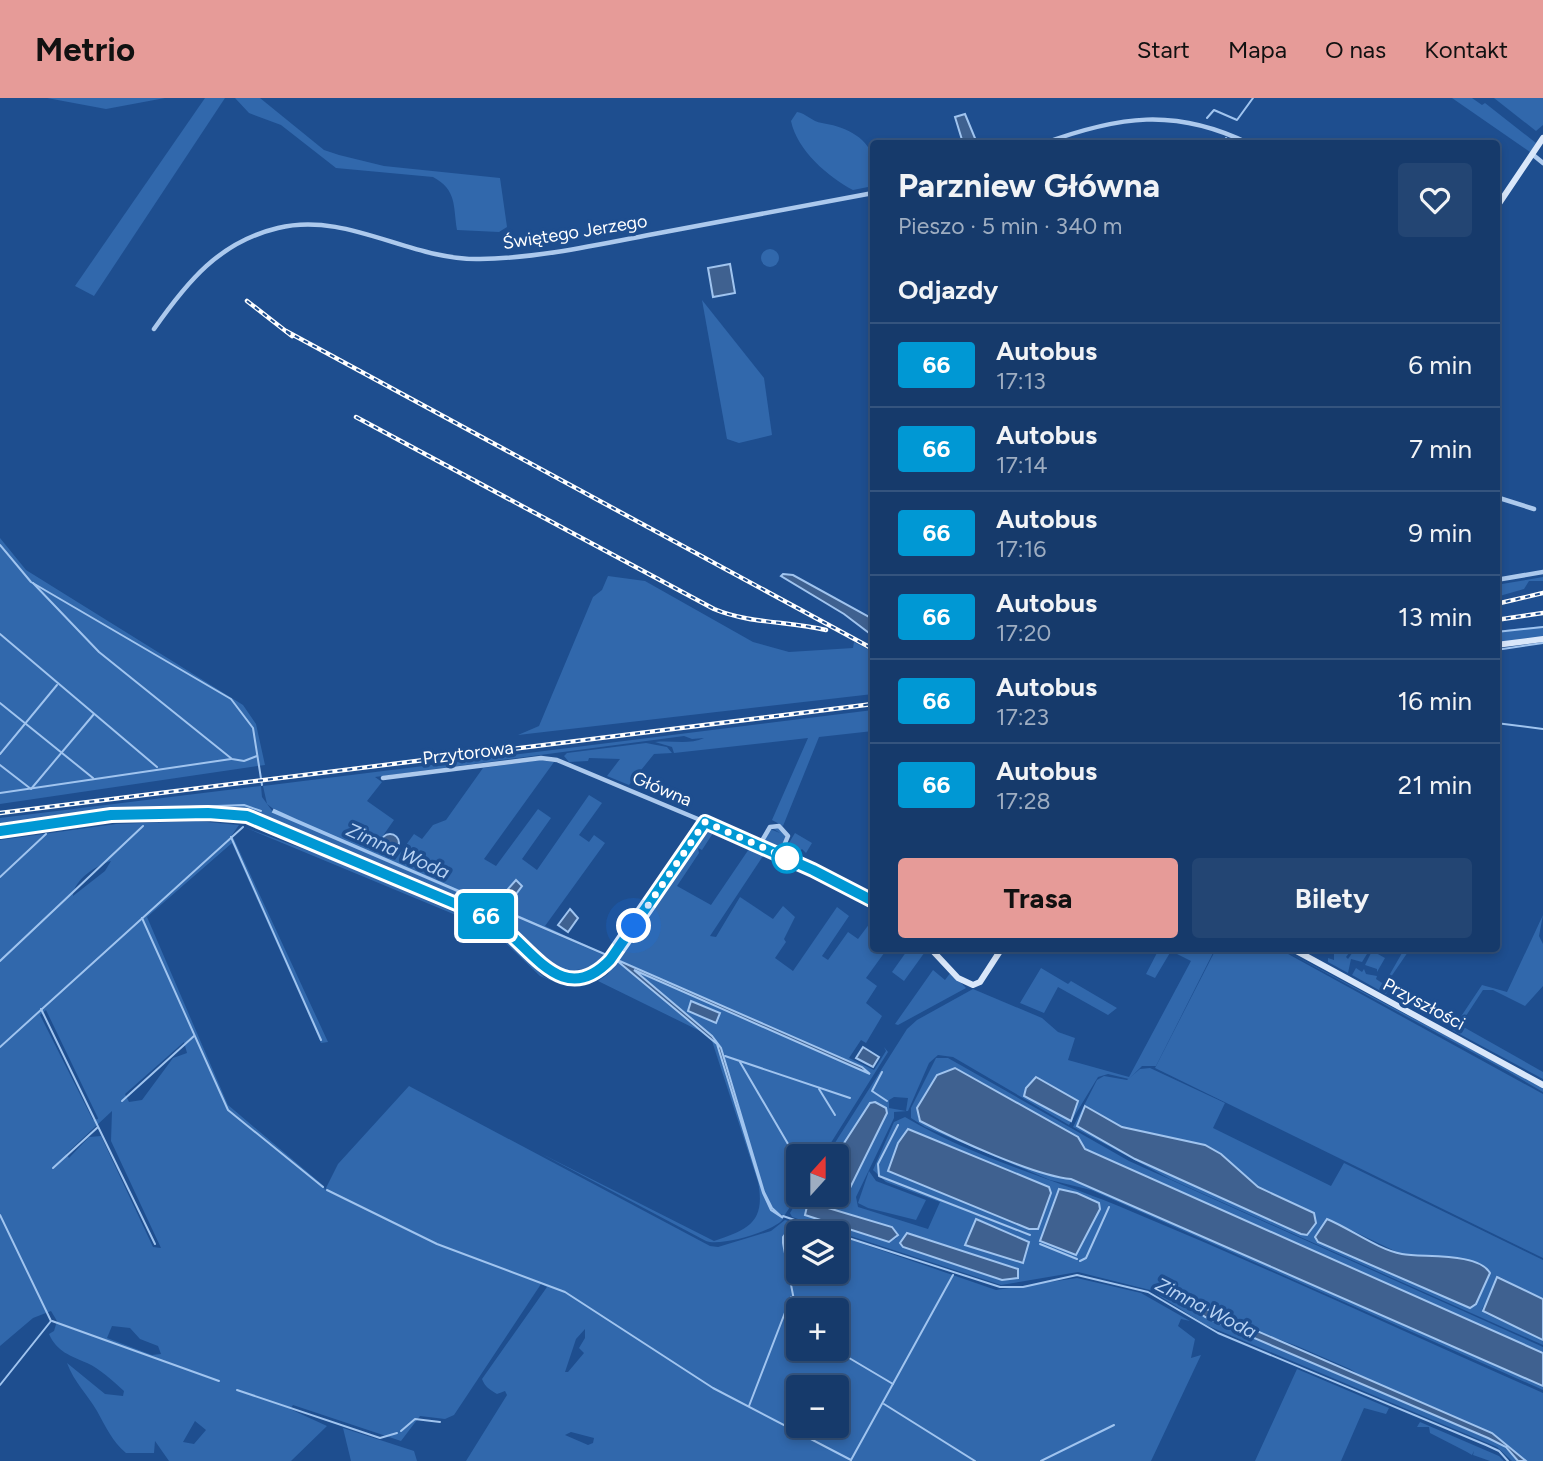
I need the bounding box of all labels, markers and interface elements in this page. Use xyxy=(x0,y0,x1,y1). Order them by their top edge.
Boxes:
text: Metrio xyxy=(35,30,135,69)
text: Start xyxy=(1137,35,1190,64)
text: Mapa xyxy=(1228,35,1287,64)
text: O nas xyxy=(1325,35,1386,64)
text: Kontakt xyxy=(1424,35,1508,64)
button: heart xyxy=(1398,163,1472,237)
text: Parzniew Główna xyxy=(898,166,1160,205)
street label: Świętego Jerzego xyxy=(501,210,649,254)
text: Pieszo · 5 min · 340 m xyxy=(898,212,1122,240)
text: Odjazdy xyxy=(898,274,998,306)
text: Autobus xyxy=(996,335,1097,367)
text: 6 min xyxy=(1408,349,1472,381)
text: 66 xyxy=(923,350,950,379)
text: 17:13 xyxy=(996,367,1046,395)
text: Autobus xyxy=(996,419,1097,451)
text: 7 min xyxy=(1409,433,1472,465)
text: 66 xyxy=(923,434,950,463)
text: 17:14 xyxy=(996,451,1047,479)
text: Autobus xyxy=(996,503,1097,535)
text: 9 min xyxy=(1408,517,1472,549)
text: 66 xyxy=(923,518,950,547)
text: 17:16 xyxy=(996,535,1046,563)
text: Autobus xyxy=(996,587,1097,619)
text: 13 min xyxy=(1398,601,1472,633)
text: 66 xyxy=(923,602,950,631)
text: 17:20 xyxy=(996,619,1051,647)
text: Autobus xyxy=(996,671,1097,703)
text: 16 min xyxy=(1397,685,1472,717)
text: 66 xyxy=(923,686,950,715)
text: 17:23 xyxy=(996,703,1049,731)
street label: Przytorowa xyxy=(421,737,515,769)
text: Autobus xyxy=(996,755,1097,787)
street label: Główna xyxy=(629,767,695,811)
text: 21 min xyxy=(1398,769,1472,801)
text: 66 xyxy=(923,770,950,799)
text: 17:28 xyxy=(996,787,1051,815)
water label: Zimna Woda xyxy=(343,818,453,884)
unlabelled marker xyxy=(772,843,802,873)
button: Trasa xyxy=(898,858,1178,938)
button: Bilety xyxy=(1192,858,1472,938)
line badge: 66 xyxy=(454,893,518,939)
text: 66 xyxy=(472,901,500,930)
your location xyxy=(616,908,651,943)
street label: Przyszłości xyxy=(1379,973,1469,1035)
north arrow xyxy=(786,1144,849,1208)
map controls xyxy=(786,1144,849,1438)
button: layers xyxy=(786,1221,849,1284)
water label: Zimna Woda xyxy=(1152,1273,1260,1343)
button: + xyxy=(786,1298,849,1361)
button: − xyxy=(786,1375,849,1438)

